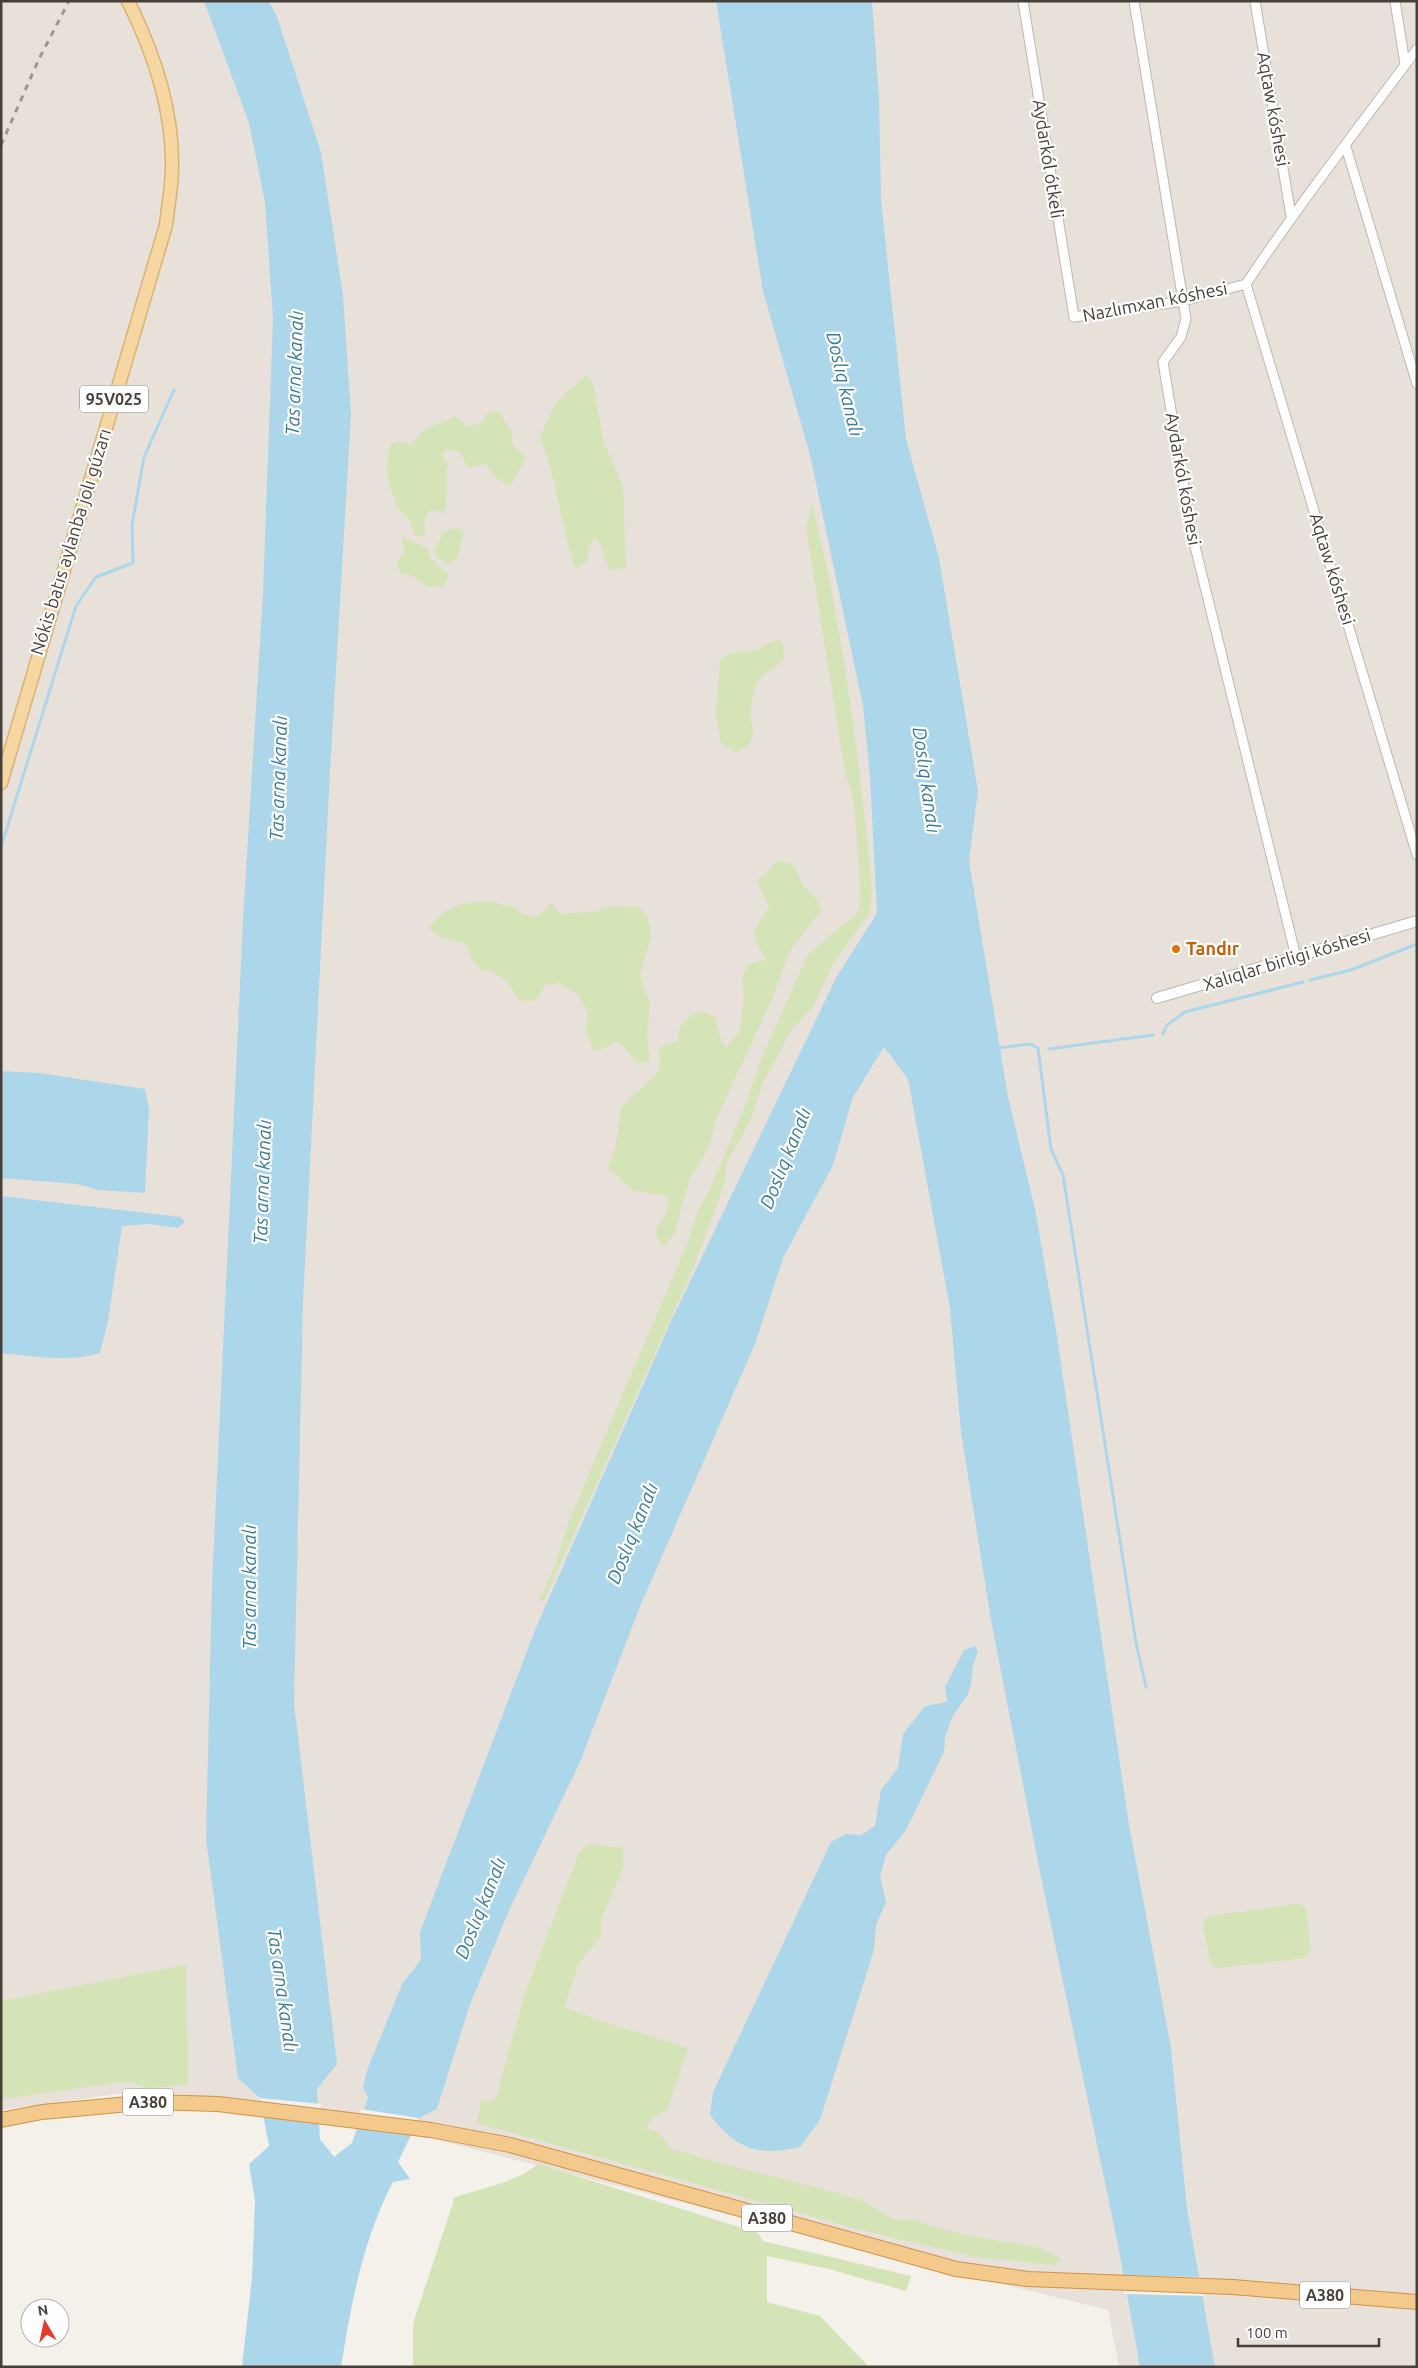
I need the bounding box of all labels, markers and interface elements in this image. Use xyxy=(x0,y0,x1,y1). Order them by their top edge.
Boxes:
street label: Aqtaw kóshesi xyxy=(1254,50,1294,168)
street label: Aydarkól ótkeli xyxy=(1030,98,1068,220)
street label: Nazlımxan kóshesi xyxy=(1081,277,1229,325)
water label: Tas arna kanalı xyxy=(281,310,307,436)
water label: Doslıq kanalı xyxy=(822,329,868,439)
road number: 95V025 xyxy=(80,386,148,412)
street label: Aydarkól kóshesi xyxy=(1162,411,1206,547)
street label: Nókis batıs aylanba jolı gúzarı xyxy=(26,426,114,657)
street label: Aqtaw kóshesi xyxy=(1306,510,1359,627)
water label: Tas arna kanalı xyxy=(265,715,291,841)
water label: Doslıq kanalı xyxy=(909,725,945,835)
street label: Xalıqlar birligi kóshesi xyxy=(1201,924,1373,994)
place label: Tandır xyxy=(1186,938,1240,958)
marker: Tandır xyxy=(1170,943,1182,955)
water label: Doslıq kanalı xyxy=(755,1104,815,1212)
water label: Tas arna kanalı xyxy=(249,1119,275,1245)
water label: Doslıq kanalı xyxy=(602,1479,662,1587)
water label: Tas arna kanalı xyxy=(238,1524,260,1650)
water label: Doslıq kanalı xyxy=(450,1854,510,1962)
water label: Tas arna kanalı xyxy=(263,1927,303,2054)
road number: A380 xyxy=(123,2088,173,2116)
road number: A380 xyxy=(742,2204,792,2232)
road number: A380 xyxy=(1300,2282,1350,2308)
north arrow xyxy=(20,2298,70,2348)
text: N xyxy=(37,2301,49,2319)
scale bar xyxy=(1238,2316,1379,2348)
text: 100 m xyxy=(1246,2324,1288,2341)

